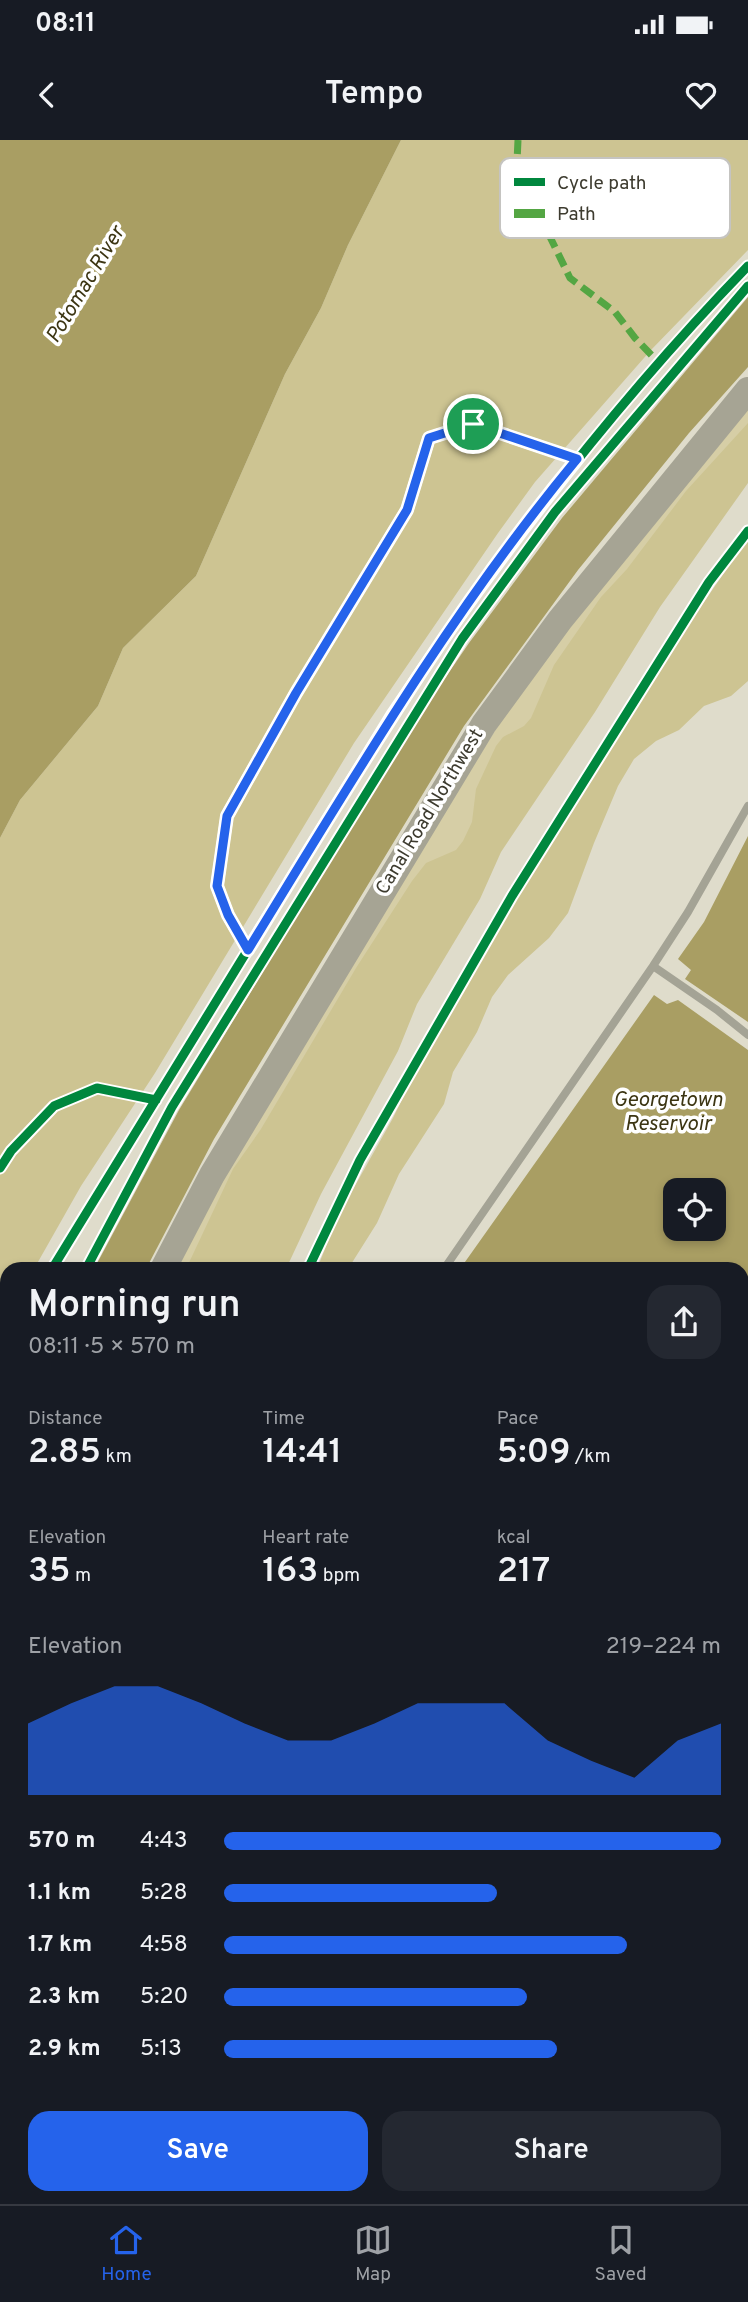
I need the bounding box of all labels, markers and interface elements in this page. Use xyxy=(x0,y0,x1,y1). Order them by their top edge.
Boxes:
text: 08:11 xyxy=(35,8,96,41)
text: Tempo xyxy=(325,75,423,115)
icon: back xyxy=(28,76,66,114)
icon: heart xyxy=(682,76,720,114)
legend xyxy=(500,158,730,238)
text: Cycle path xyxy=(557,172,646,196)
text: Path xyxy=(557,203,596,227)
water label: Potomac River xyxy=(41,220,133,348)
pin xyxy=(443,394,503,454)
icon: arrive xyxy=(454,405,492,443)
street label: Canal Road Northwest xyxy=(371,725,489,899)
water label: Georgetown Reservoir xyxy=(613,1087,723,1138)
map controls xyxy=(663,1178,726,1241)
button: locate xyxy=(663,1178,726,1241)
text: Morning run xyxy=(28,1282,241,1331)
button: share xyxy=(647,1285,721,1359)
text: 08:11 · 5 × 570 m xyxy=(28,1333,195,1362)
text: Distance xyxy=(28,1407,103,1431)
text: Time xyxy=(262,1407,305,1431)
text: Pace xyxy=(497,1407,538,1431)
text: 2.85 xyxy=(28,1431,101,1475)
text: 14:41 xyxy=(262,1431,342,1475)
text: 5:09 xyxy=(497,1431,571,1475)
text: km xyxy=(101,1445,132,1469)
text: /km xyxy=(571,1445,610,1469)
text: Elevation xyxy=(28,1526,106,1550)
text: Heart rate xyxy=(262,1526,349,1550)
text: kcal xyxy=(497,1526,530,1550)
text: 35 xyxy=(28,1550,71,1594)
text: 163 xyxy=(262,1550,318,1594)
text: 217 xyxy=(497,1550,550,1594)
text: m xyxy=(71,1564,91,1588)
text: bpm xyxy=(318,1564,360,1588)
text: Elevation xyxy=(28,1633,123,1662)
text: 219–224 m xyxy=(606,1633,721,1662)
text: 570 m xyxy=(28,1827,95,1856)
text: 4:43 xyxy=(140,1827,188,1856)
text: 1.1 km xyxy=(28,1879,91,1908)
text: 5:28 xyxy=(140,1879,188,1908)
text: 1.7 km xyxy=(28,1931,92,1960)
text: 4:58 xyxy=(140,1931,188,1960)
text: 2.3 km xyxy=(28,1983,100,2012)
text: 5:20 xyxy=(140,1983,188,2012)
text: 2.9 km xyxy=(28,2035,101,2064)
text: 5:13 xyxy=(140,2035,182,2064)
button: Save xyxy=(28,2111,368,2191)
button: Share xyxy=(382,2111,721,2191)
tab: Home xyxy=(101,2221,152,2287)
tab: Map xyxy=(354,2221,392,2287)
tab: Saved xyxy=(595,2221,647,2287)

